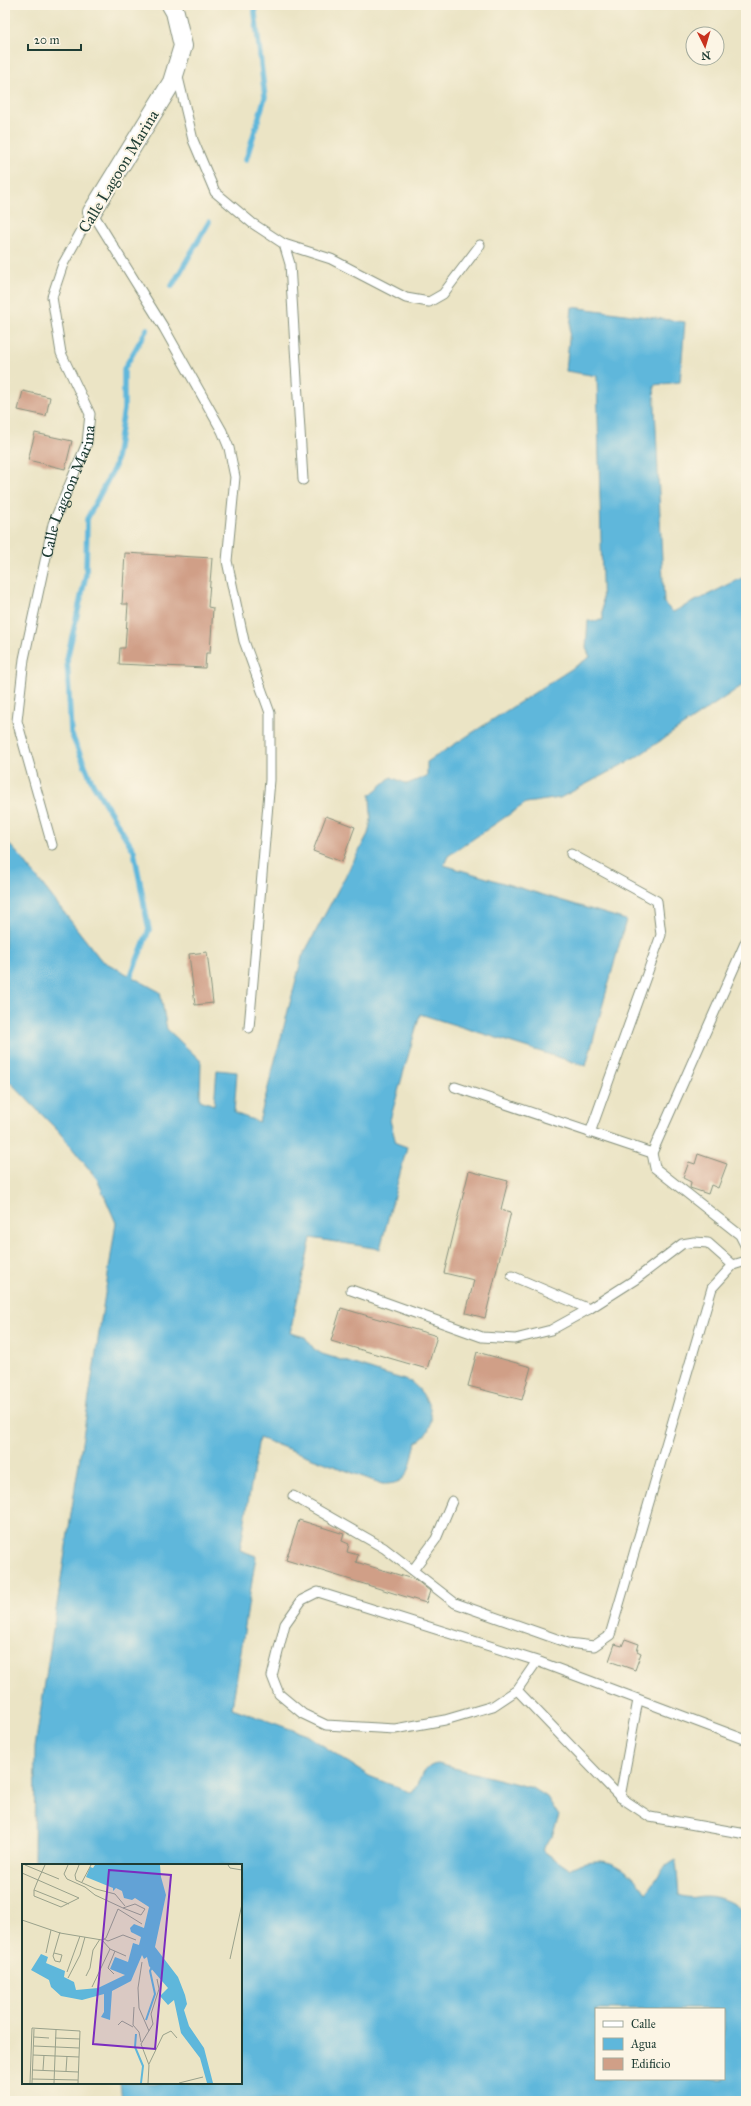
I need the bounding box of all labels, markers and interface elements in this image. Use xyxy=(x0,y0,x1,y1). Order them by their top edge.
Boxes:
scale bar xyxy=(28,26,81,52)
north arrow xyxy=(685,26,725,66)
text: 20 m xyxy=(34,33,60,47)
text: N xyxy=(700,49,711,62)
street label: Calle Lagoon Marina xyxy=(74,106,164,237)
street label: Calle Lagoon Marina xyxy=(37,424,99,560)
inset map xyxy=(22,1864,242,2084)
legend xyxy=(595,2008,725,2080)
text: Calle xyxy=(631,2017,656,2031)
text: Agua xyxy=(630,2037,657,2052)
text: Edificio xyxy=(631,2057,670,2071)

